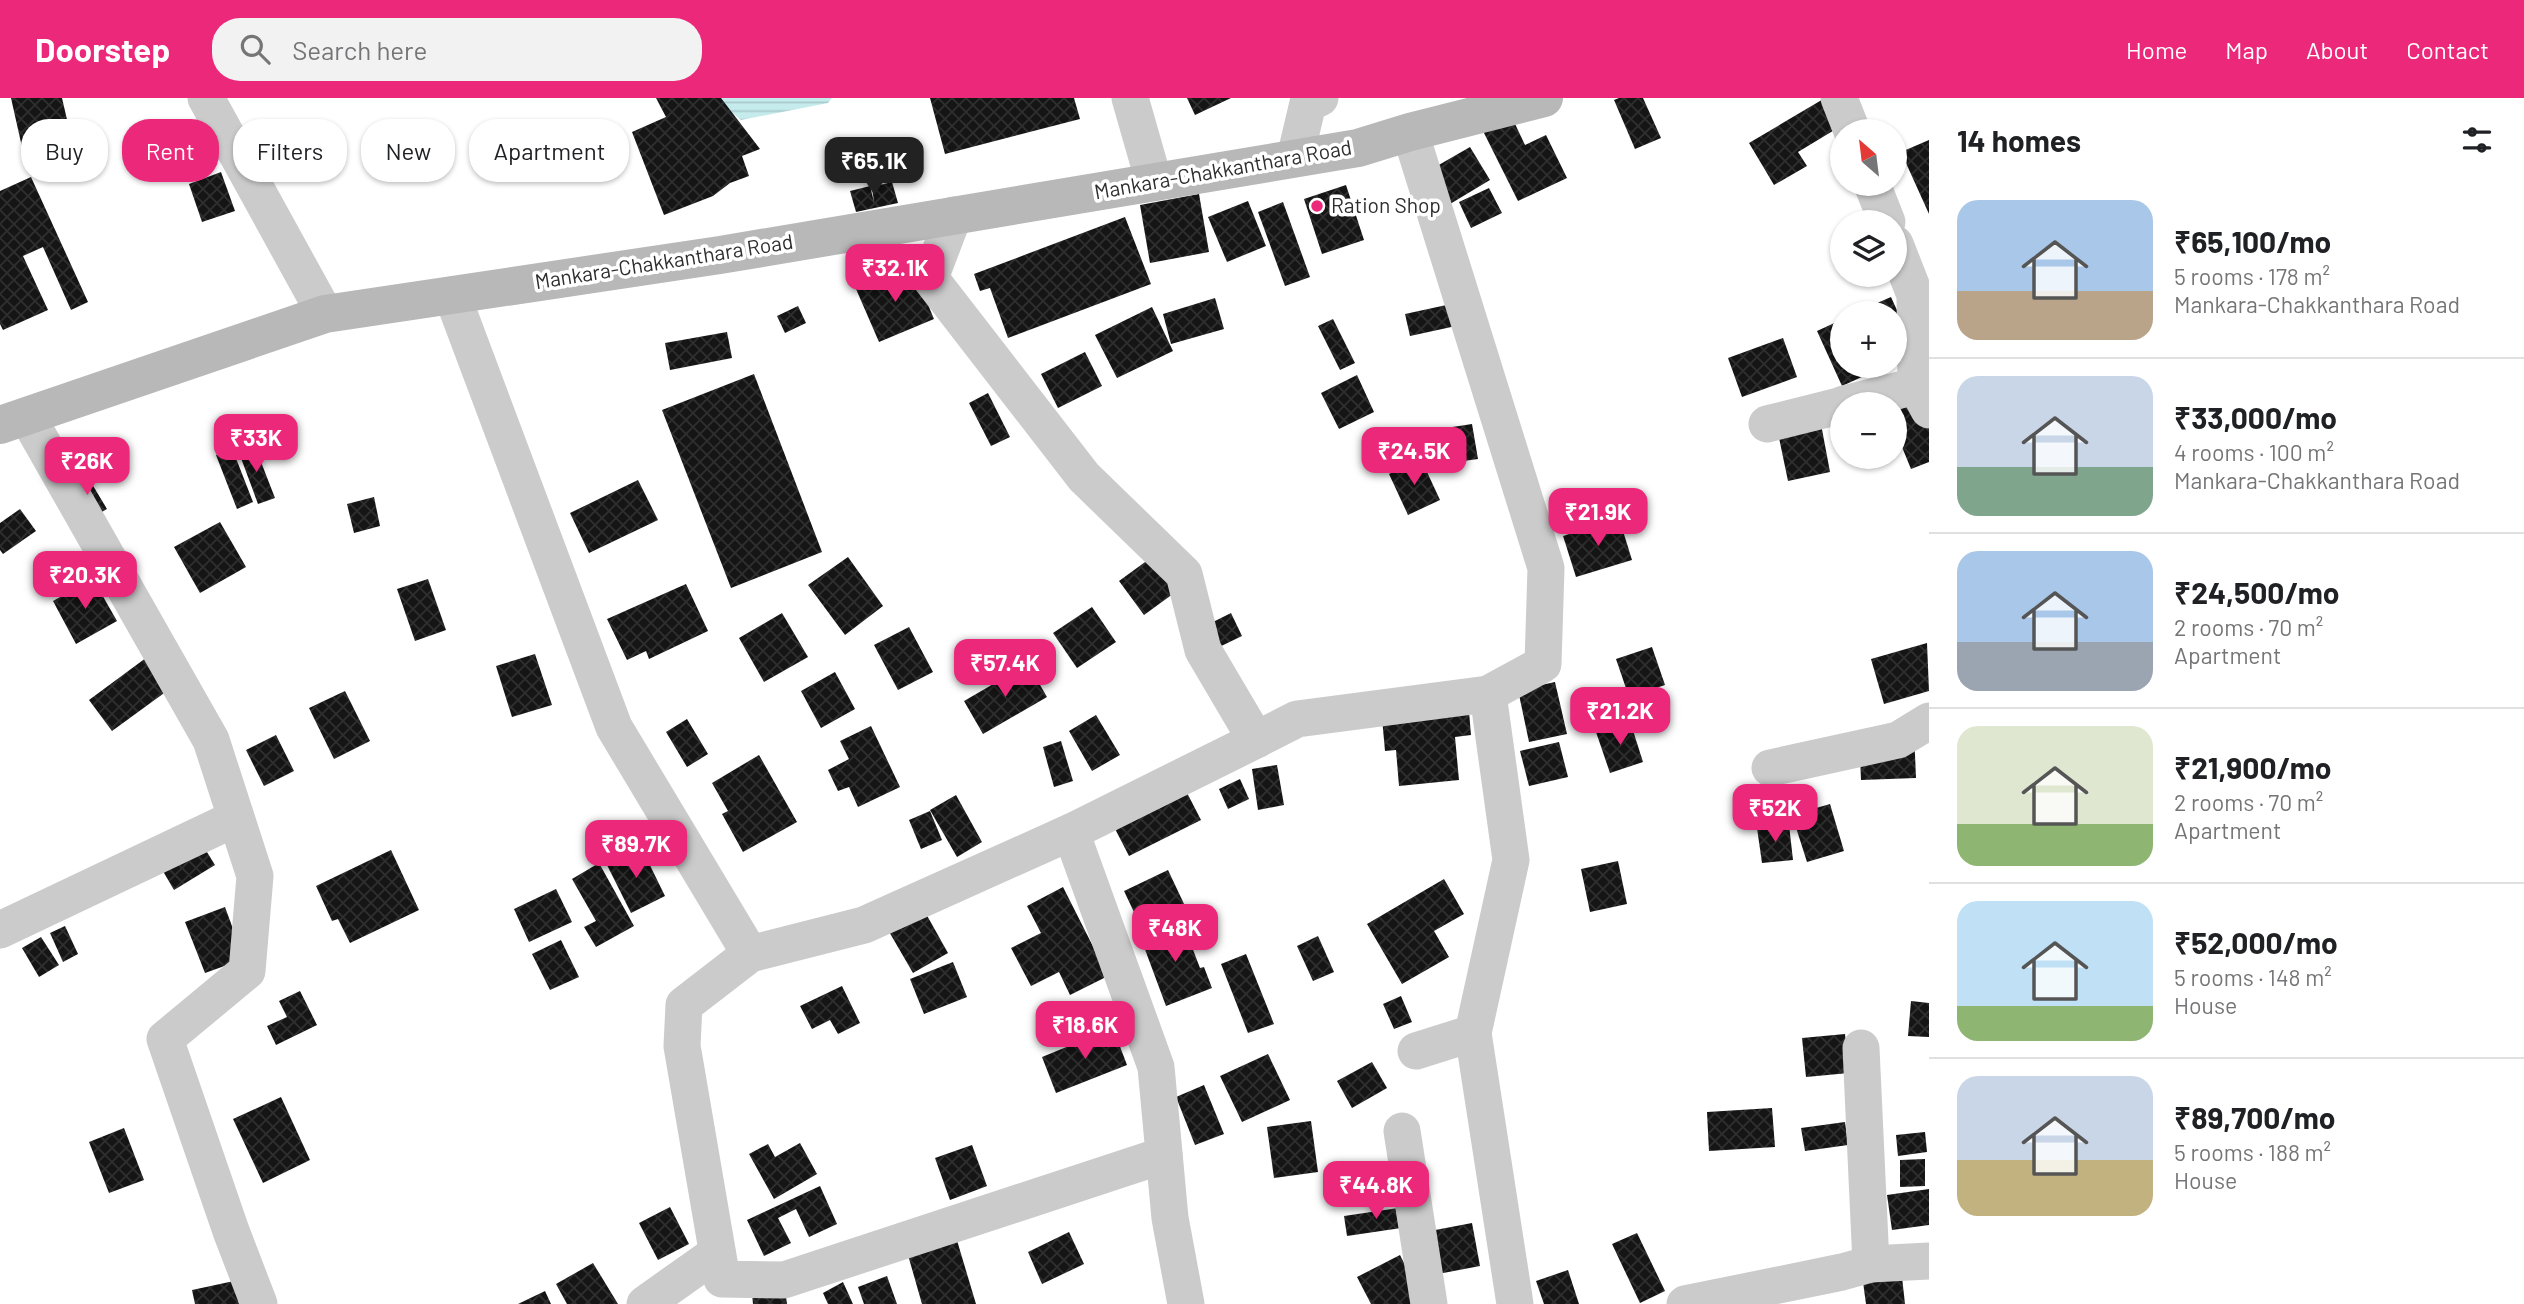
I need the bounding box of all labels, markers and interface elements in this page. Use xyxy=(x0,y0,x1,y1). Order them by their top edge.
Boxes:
search box xyxy=(212,18,702,81)
text: Doorstep xyxy=(35,29,170,69)
icon: search xyxy=(236,30,274,68)
text: Search here xyxy=(292,34,427,65)
text: Home xyxy=(2126,35,2187,64)
text: Map xyxy=(2225,35,2268,64)
text: About xyxy=(2306,35,2368,64)
text: Contact xyxy=(2406,35,2489,64)
chip: Buy xyxy=(21,119,108,182)
chip: Rent xyxy=(122,119,219,182)
chip: Filters xyxy=(233,119,347,182)
chip: New xyxy=(361,119,455,182)
chip: Apartment xyxy=(469,119,629,182)
north arrow xyxy=(1830,119,1908,196)
map controls xyxy=(1830,119,1907,469)
icon: filters xyxy=(2458,121,2496,159)
text: 14 homes xyxy=(1957,122,2081,158)
street label: Mankara-Chakkanthara Road xyxy=(1092,134,1353,204)
pin: ₹65.1K xyxy=(817,138,931,197)
text: ₹65.1K xyxy=(841,146,907,174)
place label: Ration Shop xyxy=(1331,192,1441,217)
marker: Ration Shop xyxy=(1309,198,1325,214)
button: layers xyxy=(1830,210,1907,287)
text: ₹65,100/mo xyxy=(2174,223,2331,259)
street label: Mankara-Chakkanthara Road xyxy=(533,228,795,293)
icon: home xyxy=(2013,228,2097,312)
pin: ₹32.1K xyxy=(838,244,952,304)
text: ₹32.1K xyxy=(861,253,929,281)
text: 5 rooms · 178 m² xyxy=(2174,262,2330,290)
text: Mankara-Chakkanthara Road xyxy=(2174,290,2460,318)
button: + xyxy=(1830,301,1907,378)
button: − xyxy=(1830,392,1907,469)
text: ₹33,000/mo xyxy=(2174,399,2337,435)
icon: home xyxy=(2013,404,2097,488)
pin: ₹33K xyxy=(215,414,297,474)
text: ₹33K xyxy=(230,423,282,451)
pin: ₹24.5K xyxy=(1357,428,1471,487)
text: ₹24.5K xyxy=(1378,436,1450,464)
pin: ₹26K xyxy=(46,438,128,497)
text: 4 rooms · 100 m² xyxy=(2174,438,2334,466)
text: ₹26K xyxy=(61,446,113,474)
text: Mankara-Chakkanthara Road xyxy=(2174,466,2460,494)
pin: ₹21.9K xyxy=(1541,489,1655,548)
text: ₹21.9K xyxy=(1565,497,1631,525)
pin: ₹20.3K xyxy=(28,552,142,611)
text: ₹20.3K xyxy=(49,560,121,588)
text: ₹24,500/mo xyxy=(2174,574,2339,610)
icon: home xyxy=(2013,579,2097,663)
text: 2 rooms · 70 m² xyxy=(2174,613,2323,641)
pin: ₹57.4K xyxy=(948,640,1062,699)
text: Apartment xyxy=(2174,641,2281,669)
text: ₹57.4K xyxy=(970,648,1040,676)
pin: ₹21.2K xyxy=(1563,688,1677,747)
text: ₹21.2K xyxy=(1586,696,1654,724)
text: ₹21,900/mo xyxy=(2174,749,2331,785)
icon: home xyxy=(2013,754,2097,838)
pin: ₹52K xyxy=(1734,784,1816,844)
text: 2 rooms · 70 m² xyxy=(2174,788,2323,816)
text: ₹52K xyxy=(1749,793,1801,821)
text: Apartment xyxy=(2174,816,2281,844)
pin: ₹89.7K xyxy=(579,820,693,880)
text: ₹89.7K xyxy=(601,829,671,857)
pin: ₹48K xyxy=(1134,904,1216,964)
text: ₹48K xyxy=(1148,913,1202,941)
text: ₹52,000/mo xyxy=(2174,924,2338,960)
icon: home xyxy=(2013,929,2097,1013)
text: 5 rooms · 148 m² xyxy=(2174,963,2332,991)
text: House xyxy=(2174,991,2237,1019)
pin: ₹18.6K xyxy=(1028,1002,1142,1061)
text: ₹18.6K xyxy=(1052,1010,1118,1038)
text: ₹89,700/mo xyxy=(2174,1099,2335,1135)
icon: home xyxy=(2013,1104,2097,1188)
text: 5 rooms · 188 m² xyxy=(2174,1138,2331,1166)
pin: ₹44.8K xyxy=(1319,1162,1433,1221)
text: House xyxy=(2174,1166,2237,1194)
text: ₹44.8K xyxy=(1339,1170,1413,1198)

